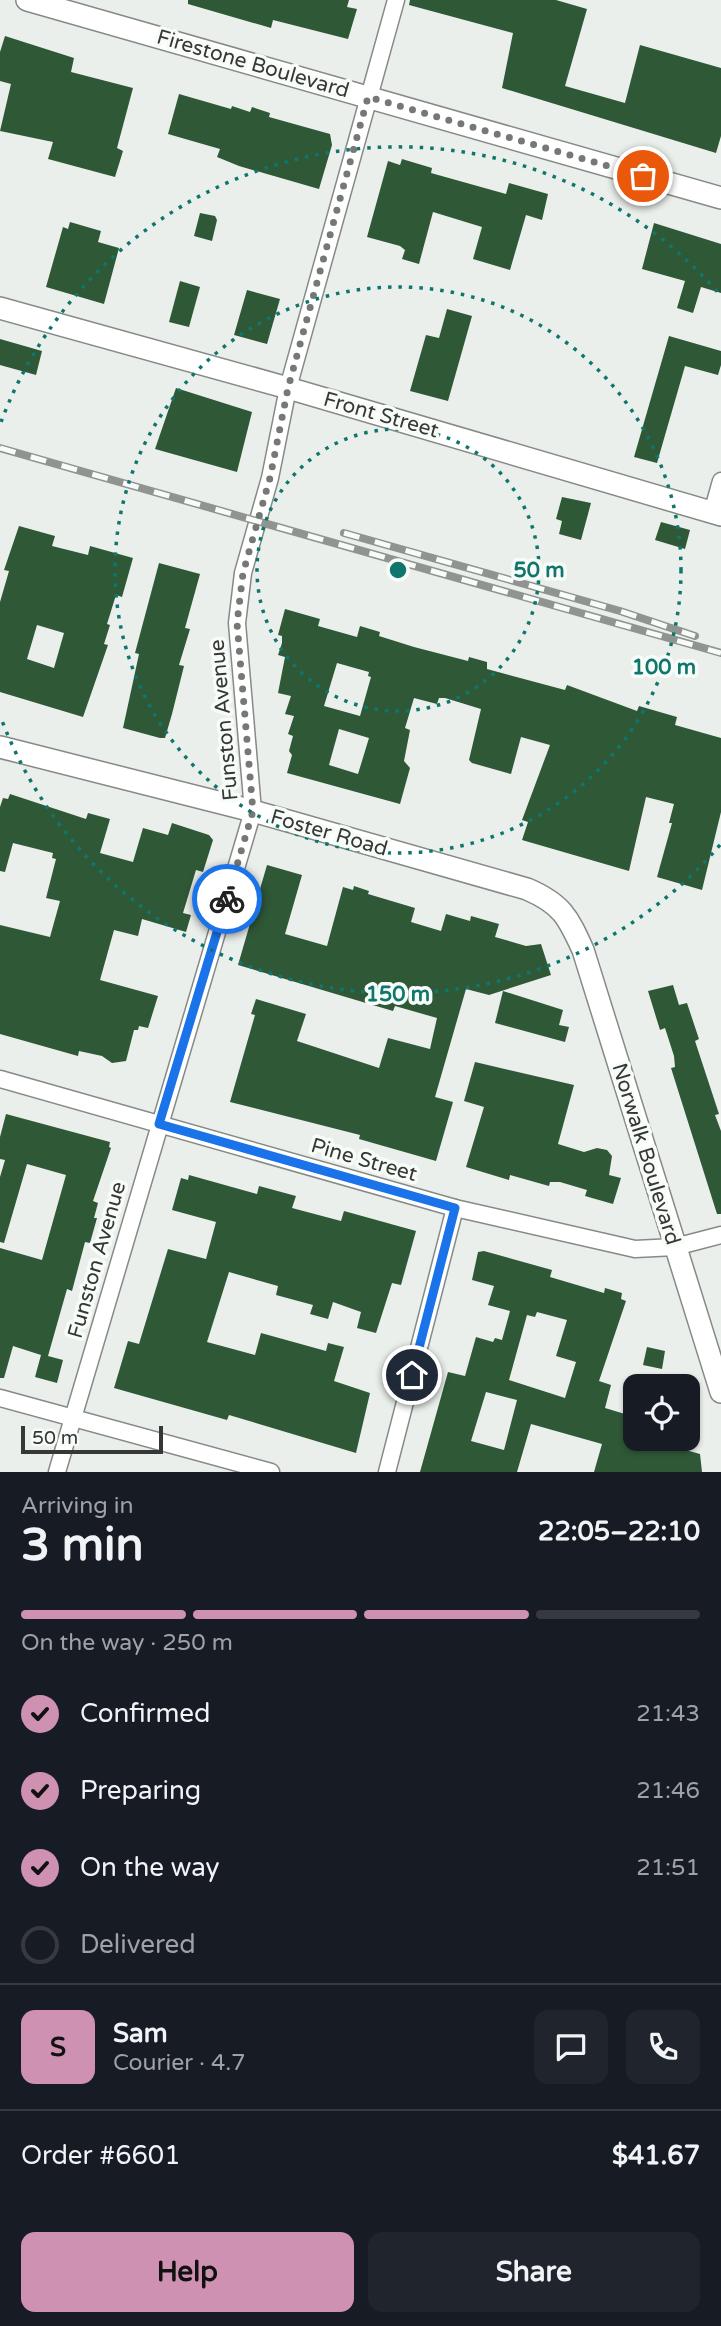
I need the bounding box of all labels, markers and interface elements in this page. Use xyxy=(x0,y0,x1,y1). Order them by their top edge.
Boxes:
street label: Firestone Boulevard xyxy=(154,25,352,103)
pin xyxy=(613,146,673,206)
icon: bag xyxy=(624,157,662,195)
street label: Front Street xyxy=(320,387,442,443)
centre of rings xyxy=(386,558,410,582)
text: 50 m xyxy=(513,558,565,583)
street label: Funston Avenue xyxy=(204,638,243,802)
text: 100 m xyxy=(632,655,696,680)
street label: Foster Road xyxy=(268,804,390,862)
courier xyxy=(192,864,262,934)
icon: bike xyxy=(208,880,246,918)
text: 150 m xyxy=(366,982,430,1007)
street label: Norwalk Boulevard xyxy=(606,1060,686,1248)
street label: Pine Street xyxy=(308,1133,420,1187)
street label: Funston Avenue xyxy=(63,1179,131,1341)
pin xyxy=(382,1345,442,1405)
icon: home xyxy=(393,1356,431,1394)
map controls xyxy=(623,1374,700,1451)
button: locate xyxy=(623,1374,700,1451)
scale bar xyxy=(21,1423,163,1455)
text: 50 m xyxy=(32,1427,78,1449)
text: Arriving in xyxy=(21,1492,134,1520)
text: 22:05–22:10 xyxy=(538,1516,700,1547)
text: 3 min xyxy=(21,1518,144,1573)
text: On the way · 250 m xyxy=(21,1629,233,1657)
icon: check xyxy=(21,1695,59,1733)
text: Confirmed xyxy=(80,1698,210,1729)
text: 21:43 xyxy=(636,1700,700,1728)
icon: check xyxy=(21,1772,59,1810)
text: Preparing xyxy=(80,1775,201,1806)
text: 21:46 xyxy=(636,1777,700,1805)
icon: check xyxy=(21,1849,59,1887)
text: On the way xyxy=(80,1852,220,1883)
text: 21:51 xyxy=(636,1854,700,1882)
text: Delivered xyxy=(80,1929,196,1960)
button: chat xyxy=(534,2010,608,2084)
button: phone xyxy=(626,2010,700,2084)
text: Sam xyxy=(113,2018,168,2049)
text: S xyxy=(50,2032,66,2063)
text: Courier · 4.7 xyxy=(113,2049,246,2077)
text: Order #6601 xyxy=(21,2140,181,2171)
text: $41.67 xyxy=(612,2140,700,2171)
button: Help xyxy=(21,2232,354,2312)
button: Share xyxy=(368,2232,700,2312)

